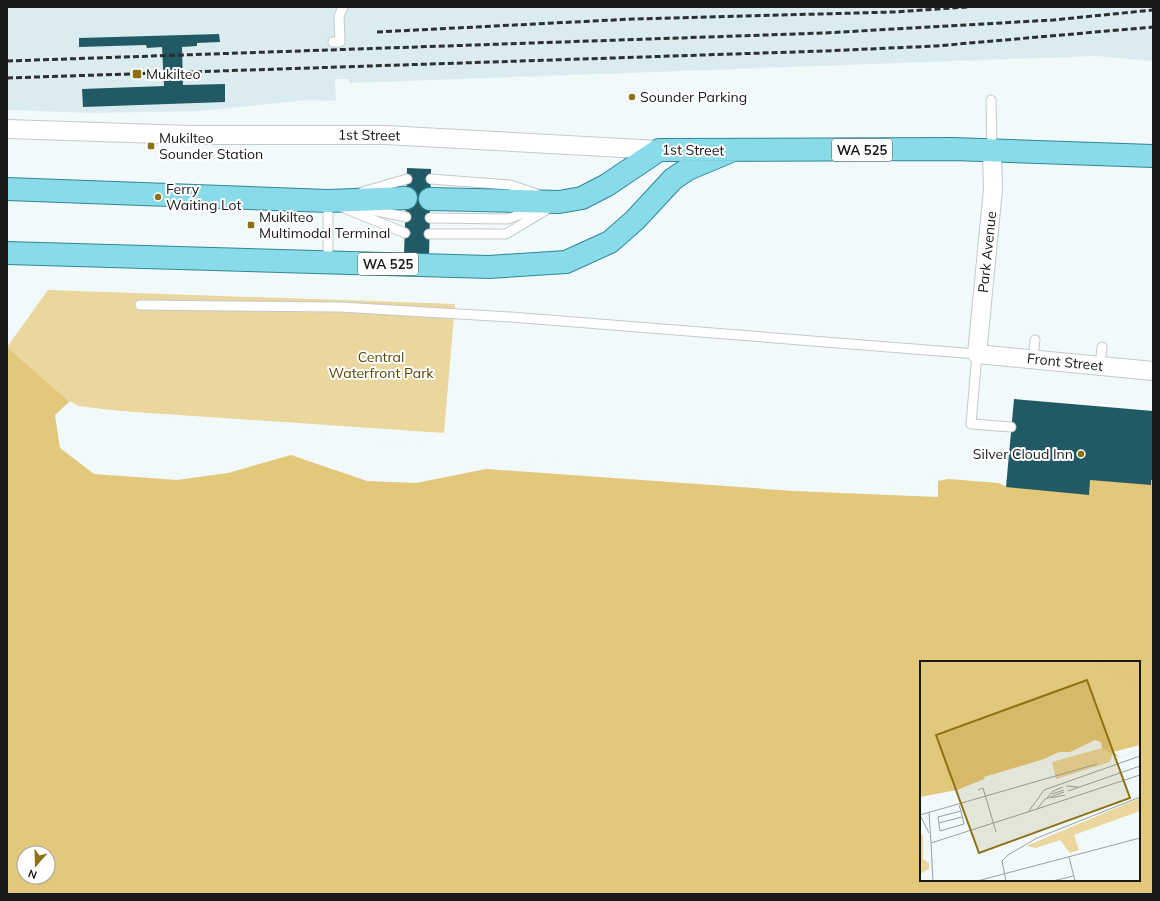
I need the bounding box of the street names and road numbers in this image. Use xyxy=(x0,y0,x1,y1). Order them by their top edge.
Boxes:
street label: 1st Street xyxy=(338,125,401,145)
road number: WA 525 xyxy=(832,139,892,161)
street label: 1st Street xyxy=(662,140,725,160)
street label: Park Avenue xyxy=(974,210,1000,294)
road number: WA 525 xyxy=(358,253,418,275)
street label: Front Street xyxy=(1026,349,1104,375)

